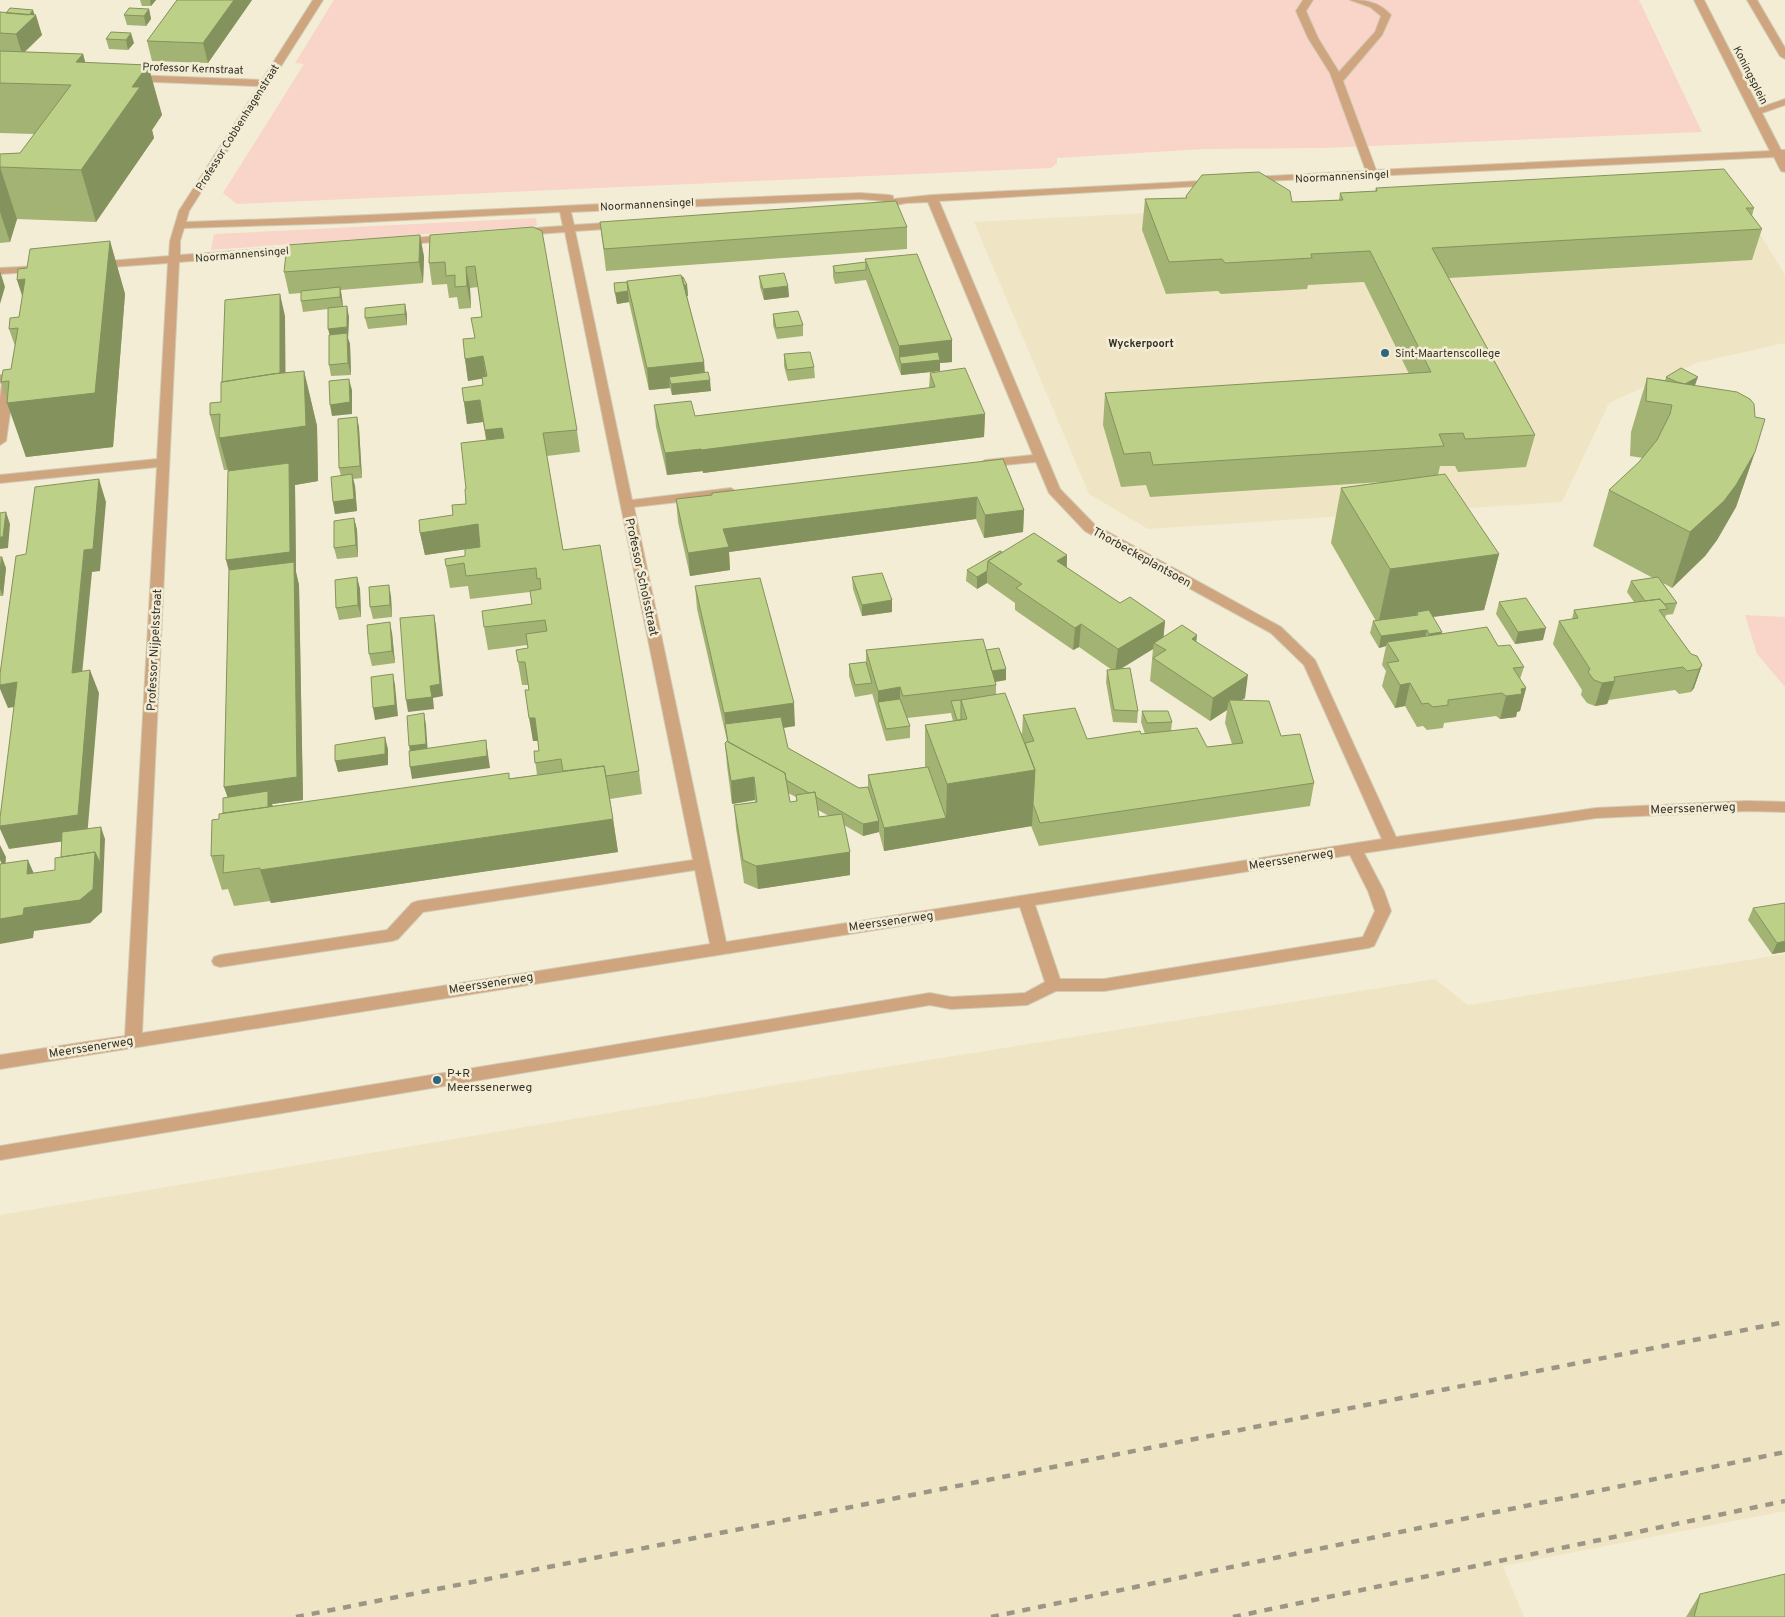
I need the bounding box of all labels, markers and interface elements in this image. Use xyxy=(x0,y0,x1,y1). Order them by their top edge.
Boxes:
street label: Koningsplein xyxy=(1729,44,1771,107)
street label: Professor Kernstraat xyxy=(142,60,244,78)
street label: Professor Cobbenhagenstraat xyxy=(193,62,283,193)
street label: Noormannensingel xyxy=(1295,168,1389,186)
street label: Noormannensingel xyxy=(600,196,694,214)
street label: Noormannensingel xyxy=(195,244,289,266)
district label: Wyckerpoort xyxy=(1108,337,1174,351)
marker: Sint-Maartenscollege xyxy=(1379,347,1391,359)
place label: Sint-Maartenscollege xyxy=(1395,347,1500,361)
street label: Professor Scholsstraat xyxy=(621,517,661,638)
street label: Thorbeckeplantsoen xyxy=(1089,524,1194,592)
street label: Professor Nijpelsstraat xyxy=(144,589,166,711)
street label: Meerssenerweg xyxy=(1650,800,1736,818)
street label: Meerssenerweg xyxy=(1248,845,1335,875)
street label: Meerssenerweg xyxy=(848,908,934,936)
street label: Meerssenerweg xyxy=(448,969,535,999)
street label: Meerssenerweg xyxy=(48,1033,135,1063)
place label: P+R Meerssenerweg xyxy=(447,1066,532,1096)
marker: P+R Meerssenerweg xyxy=(431,1074,443,1086)

